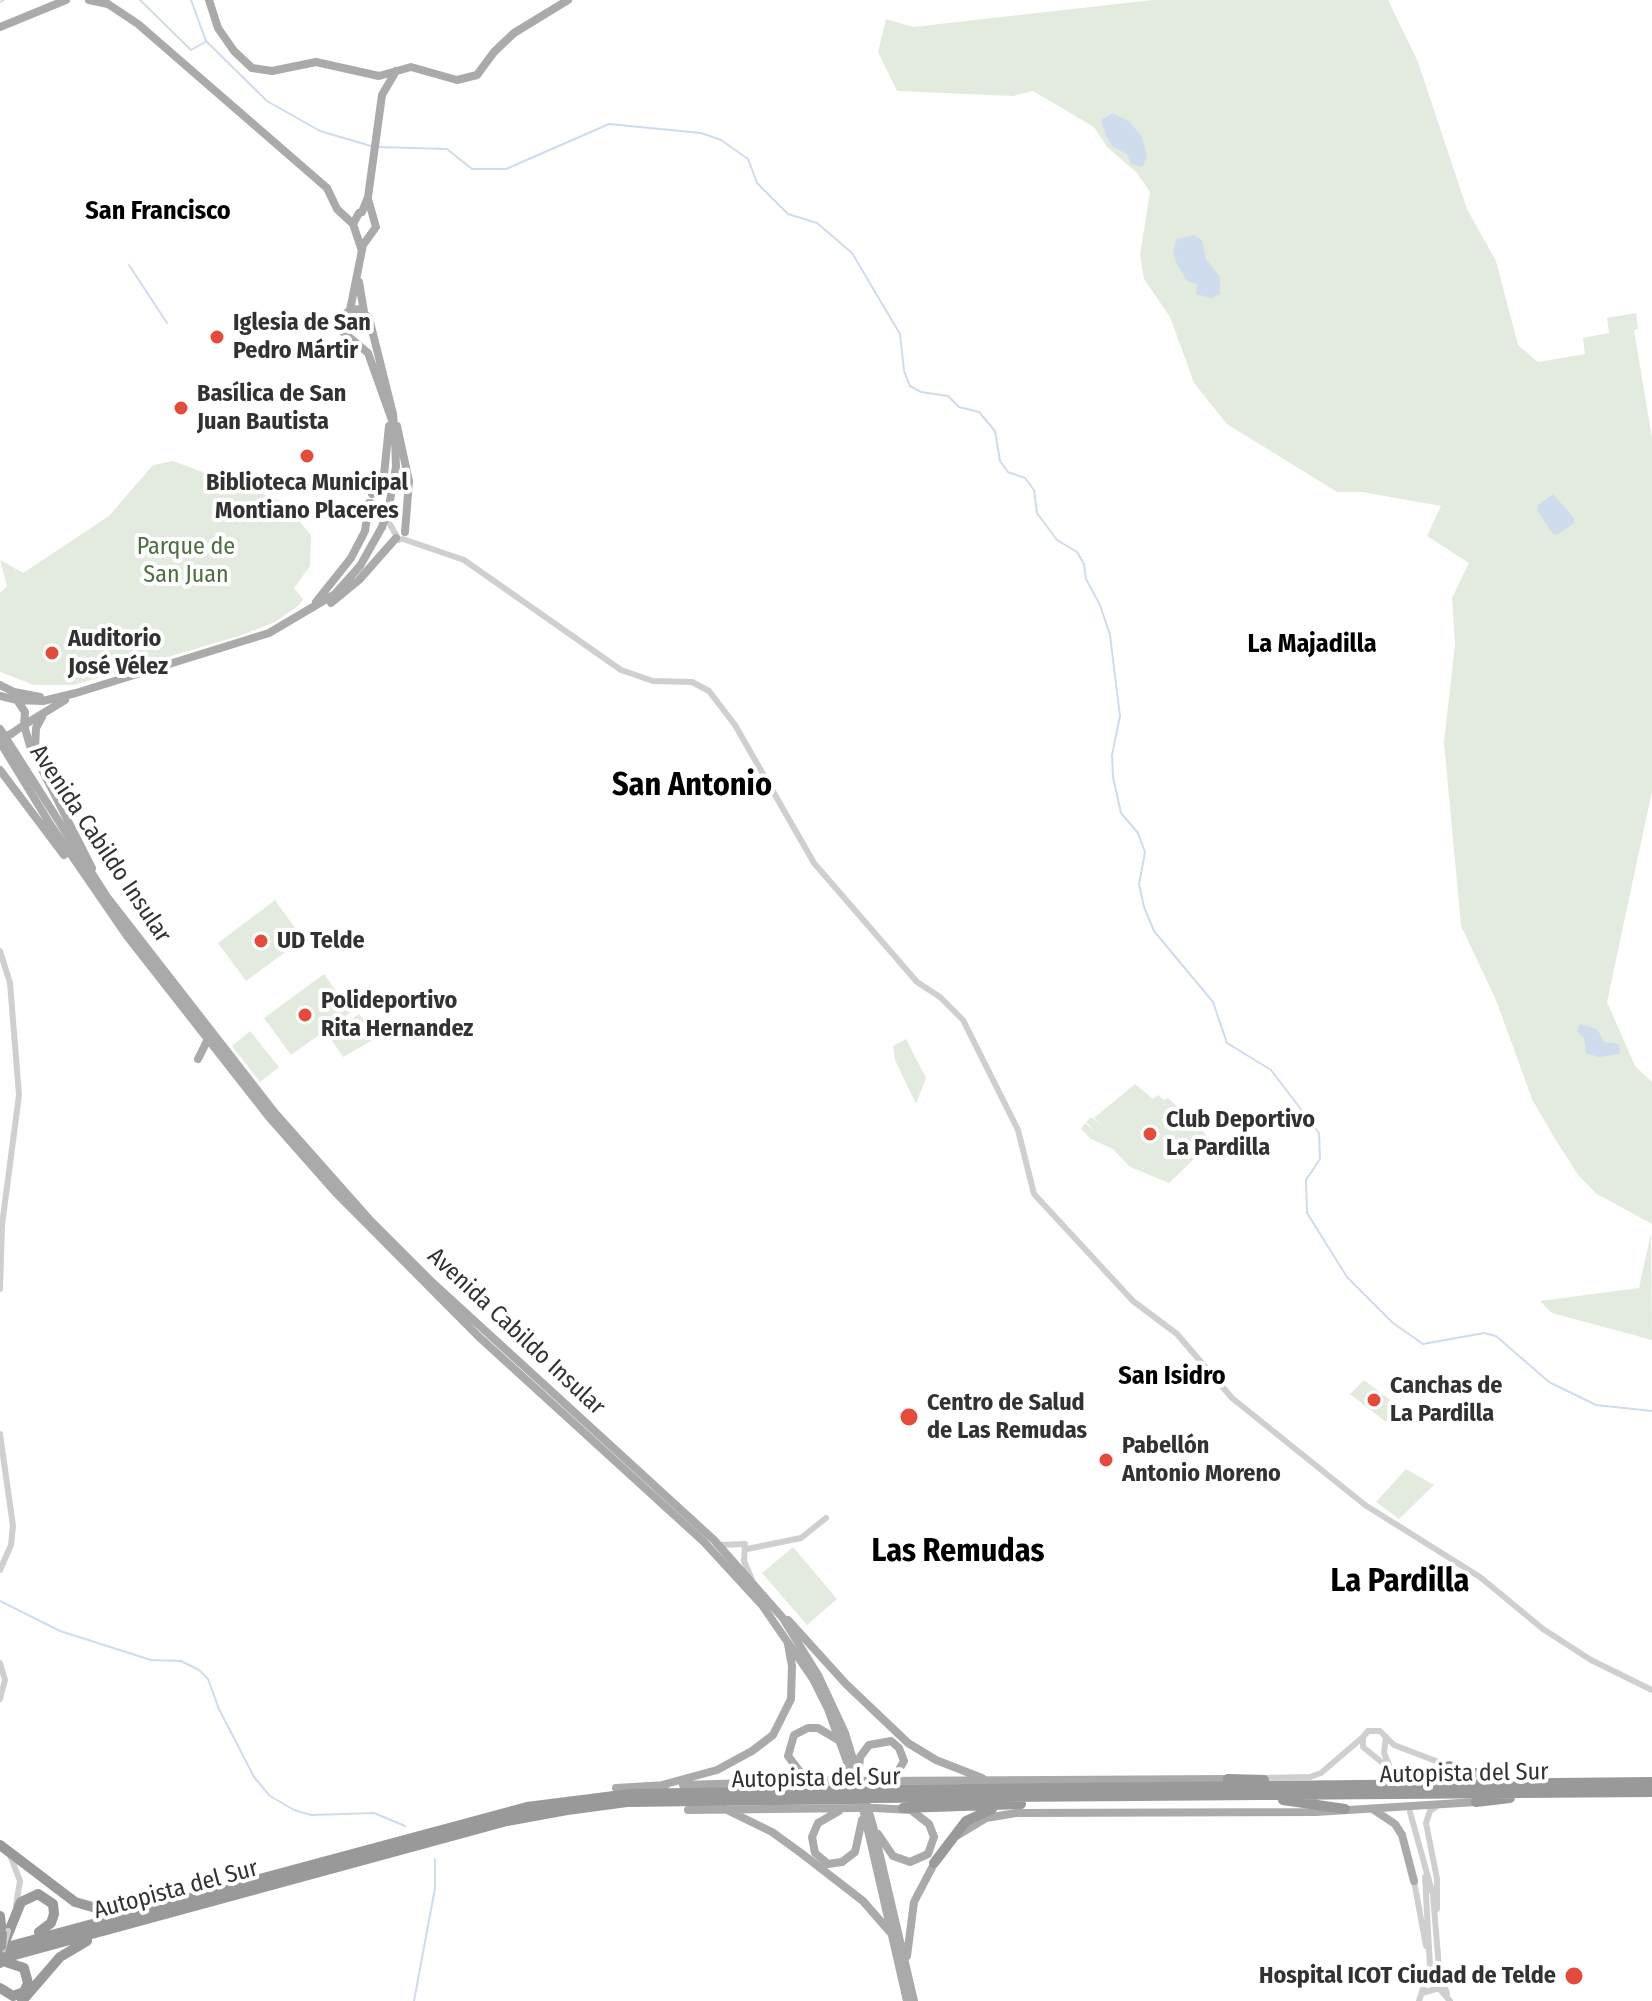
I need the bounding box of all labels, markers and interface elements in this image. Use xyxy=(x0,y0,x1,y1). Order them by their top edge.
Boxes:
district label: San Francisco xyxy=(85,196,231,228)
place label: Iglesia de San Pedro Mártir xyxy=(233,309,371,365)
marker: Iglesia de San Pedro Mártir xyxy=(208,328,226,346)
place label: Basílica de San Juan Bautista xyxy=(197,380,346,436)
marker: Basílica de San Juan Bautista xyxy=(172,399,190,417)
marker: Biblioteca Municipal Montiano Placeres xyxy=(298,447,316,465)
place label: Biblioteca Municipal Montiano Placeres xyxy=(206,469,408,525)
park label: Parque de San Juan xyxy=(137,533,235,589)
place label: Auditorio José Vélez xyxy=(68,625,168,681)
district label: La Majadilla xyxy=(1247,629,1377,661)
marker: Auditorio José Vélez xyxy=(43,644,61,662)
street label: Avenida Cabildo Insular xyxy=(23,740,177,948)
district label: San Antonio xyxy=(612,767,772,805)
place label: UD Telde xyxy=(277,927,365,955)
marker: UD Telde xyxy=(252,932,270,950)
place label: Polideportivo Rita Hernandez xyxy=(321,987,473,1043)
marker: Polideportivo Rita Hernandez xyxy=(296,1006,314,1024)
place label: Club Deportivo La Pardilla xyxy=(1166,1106,1315,1162)
marker: Club Deportivo La Pardilla xyxy=(1141,1125,1159,1143)
street label: Avenida Cabildo Insular xyxy=(421,1242,611,1422)
district label: San Isidro xyxy=(1118,1361,1226,1393)
place label: Canchas de La Pardilla xyxy=(1390,1372,1502,1428)
place label: Centro de Salud de Las Remudas xyxy=(927,1389,1087,1445)
marker: Canchas de La Pardilla xyxy=(1365,1391,1383,1409)
marker: Centro de Salud de Las Remudas xyxy=(898,1406,920,1428)
place label: Pabellón Antonio Moreno xyxy=(1122,1432,1281,1488)
marker: Pabellón Antonio Moreno xyxy=(1097,1451,1115,1469)
district label: Las Remudas xyxy=(871,1533,1045,1571)
district label: La Pardilla xyxy=(1331,1563,1469,1601)
street label: Autopista del Sur xyxy=(1379,1758,1549,1790)
street label: Autopista del Sur xyxy=(731,1763,901,1795)
street label: Autopista del Sur xyxy=(91,1854,261,1926)
place label: Hospital ICOT Ciudad de Telde xyxy=(1259,1962,1556,1990)
marker: Hospital ICOT Ciudad de Telde xyxy=(1563,1965,1585,1987)

